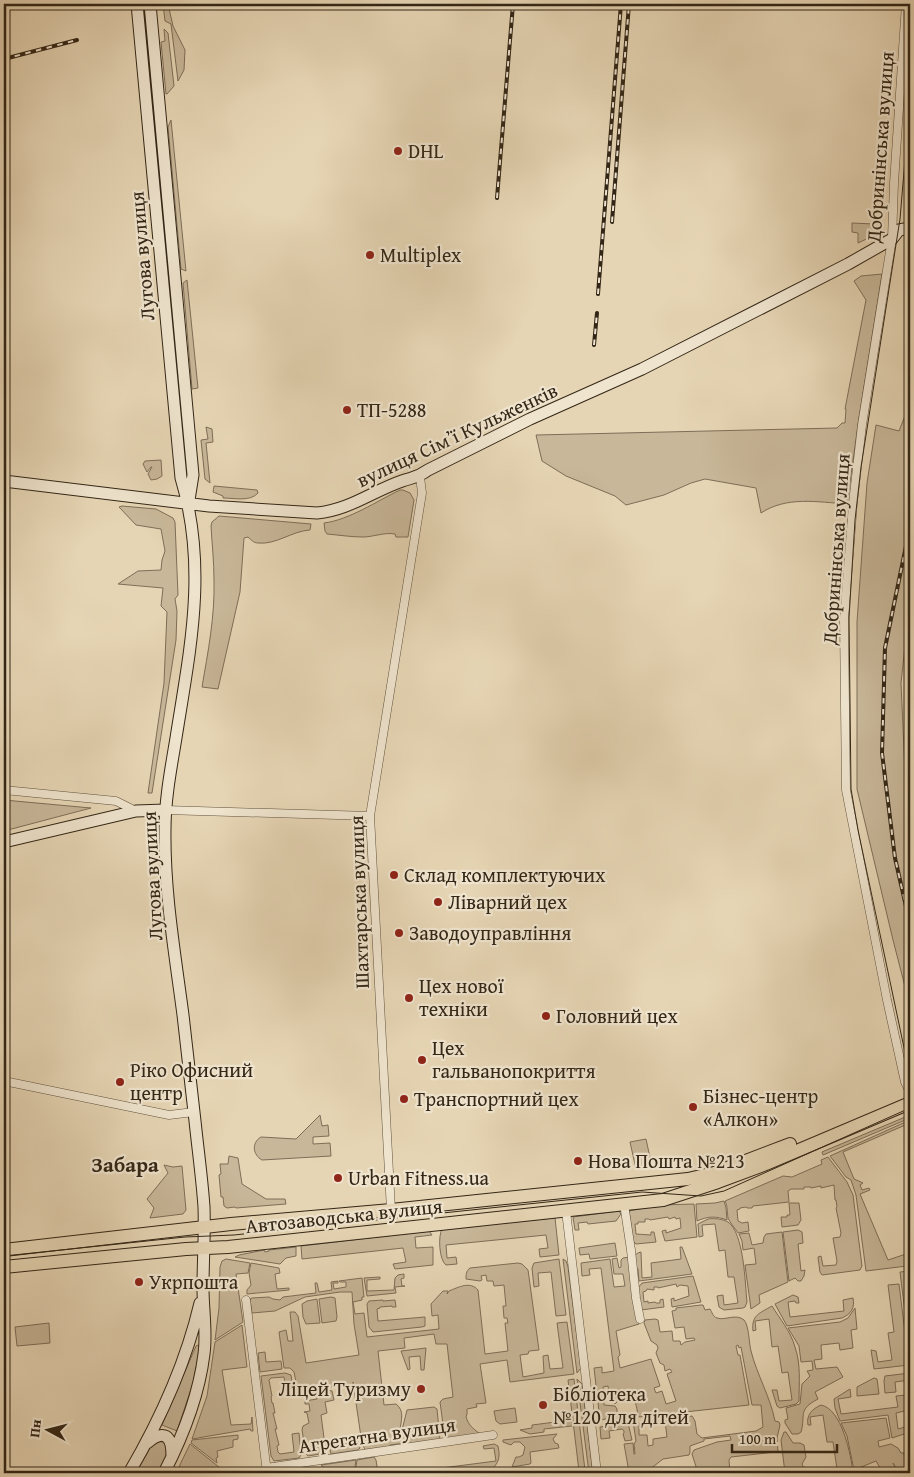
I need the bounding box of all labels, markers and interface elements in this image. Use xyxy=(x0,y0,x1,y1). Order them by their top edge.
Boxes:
street label: Добринінська вулиця xyxy=(858,50,901,245)
place label: DHL xyxy=(408,136,443,165)
marker: DHL xyxy=(392,145,404,157)
street label: Лугова вулиця xyxy=(121,190,162,322)
place label: Multiplex xyxy=(380,240,462,269)
marker: Multiplex xyxy=(364,249,376,261)
street label: вулиця Сімʼї Кульженків xyxy=(351,375,562,494)
place label: ТП-5288 xyxy=(357,395,426,424)
marker: ТП-5288 xyxy=(341,404,353,416)
street label: Добринінська вулиця xyxy=(814,452,857,647)
street label: Лугова вулиця xyxy=(134,811,169,941)
street label: Шахтарська вулиця xyxy=(341,815,376,989)
place label: Склад комплектуючих xyxy=(404,860,606,889)
marker: Склад комплектуючих xyxy=(388,869,400,881)
place label: Ліварний цех xyxy=(448,887,568,916)
marker: Ліварний цех xyxy=(432,896,444,908)
place label: Заводоуправління xyxy=(409,918,571,947)
marker: Заводоуправління xyxy=(393,927,405,939)
place label: Цех нової техніки xyxy=(419,971,504,1023)
marker: Цех нової техніки xyxy=(403,992,415,1004)
place label: Головний цех xyxy=(556,1001,678,1030)
marker: Головний цех xyxy=(540,1010,552,1022)
place label: Цех гальванопокриття xyxy=(432,1033,596,1085)
marker: Цех гальванопокриття xyxy=(416,1054,428,1066)
place label: Ріко Офисний центр xyxy=(130,1055,253,1107)
marker: Ріко Офисний центр xyxy=(114,1076,126,1088)
place label: Бізнес-центр «Алкон» xyxy=(703,1081,818,1133)
place label: Транспортний цех xyxy=(414,1084,579,1113)
marker: Транспортний цех xyxy=(398,1093,410,1105)
marker: Бізнес-центр «Алкон» xyxy=(687,1101,699,1113)
place label: Нова Пошта №213 xyxy=(588,1146,745,1175)
district label: Забара xyxy=(91,1149,159,1180)
marker: Нова Пошта №213 xyxy=(572,1155,584,1167)
place label: Urban Fitness.ua xyxy=(348,1163,489,1192)
marker: Urban Fitness.ua xyxy=(332,1172,344,1184)
street label: Автозаводська вулиця xyxy=(244,1191,444,1240)
place label: Укрпошта xyxy=(149,1267,239,1296)
marker: Укрпошта xyxy=(133,1276,145,1288)
place label: Ліцей Туризму xyxy=(278,1374,411,1403)
place label: Бібліотека №120 для дітей xyxy=(553,1379,689,1431)
marker: Ліцей Туризму xyxy=(415,1383,427,1395)
marker: Бібліотека №120 для дітей xyxy=(537,1399,549,1411)
north arrow xyxy=(22,1404,72,1454)
street label: Агрегатна вулиця xyxy=(297,1409,457,1460)
text: Пн xyxy=(24,1418,46,1439)
scale bar xyxy=(732,1422,836,1454)
text: 100 m xyxy=(739,1428,777,1449)

